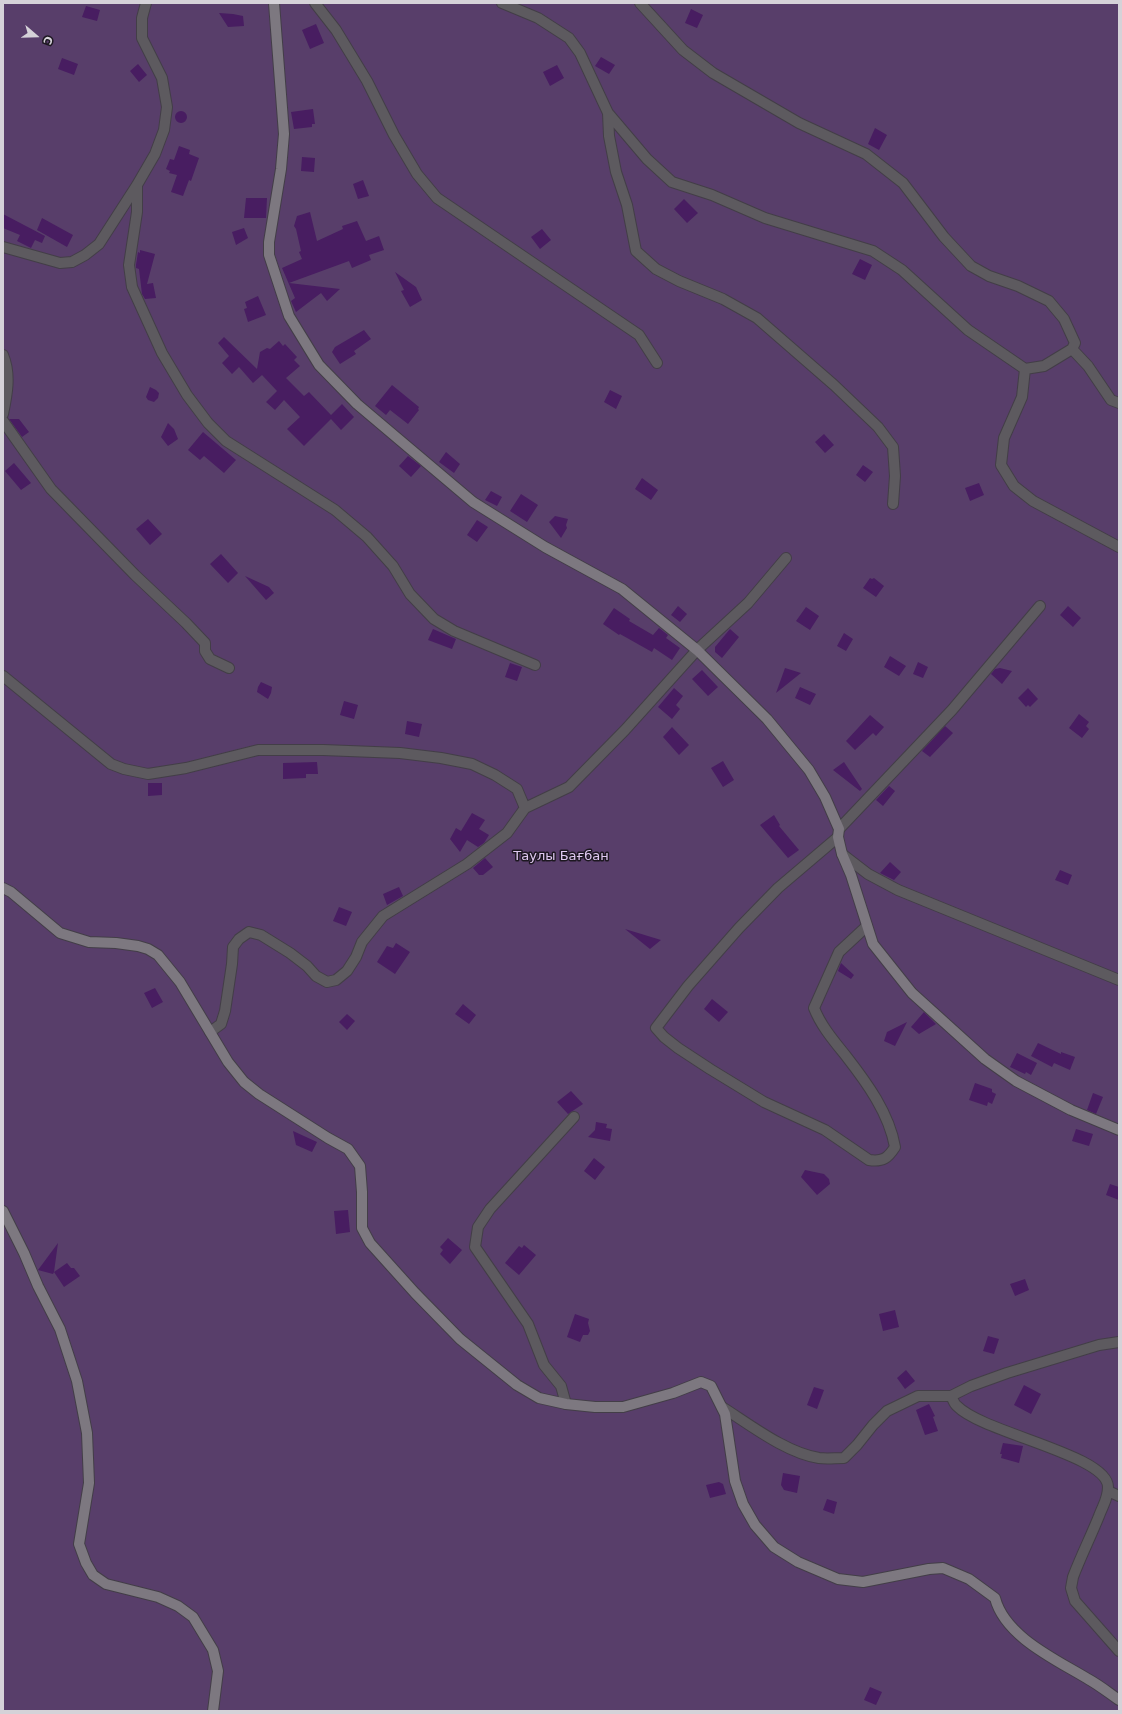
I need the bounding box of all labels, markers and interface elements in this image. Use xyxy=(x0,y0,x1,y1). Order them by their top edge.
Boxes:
north arrow xyxy=(16,16,56,56)
text: С xyxy=(40,34,55,46)
park label: Таулы Бағбан xyxy=(513,849,609,865)

